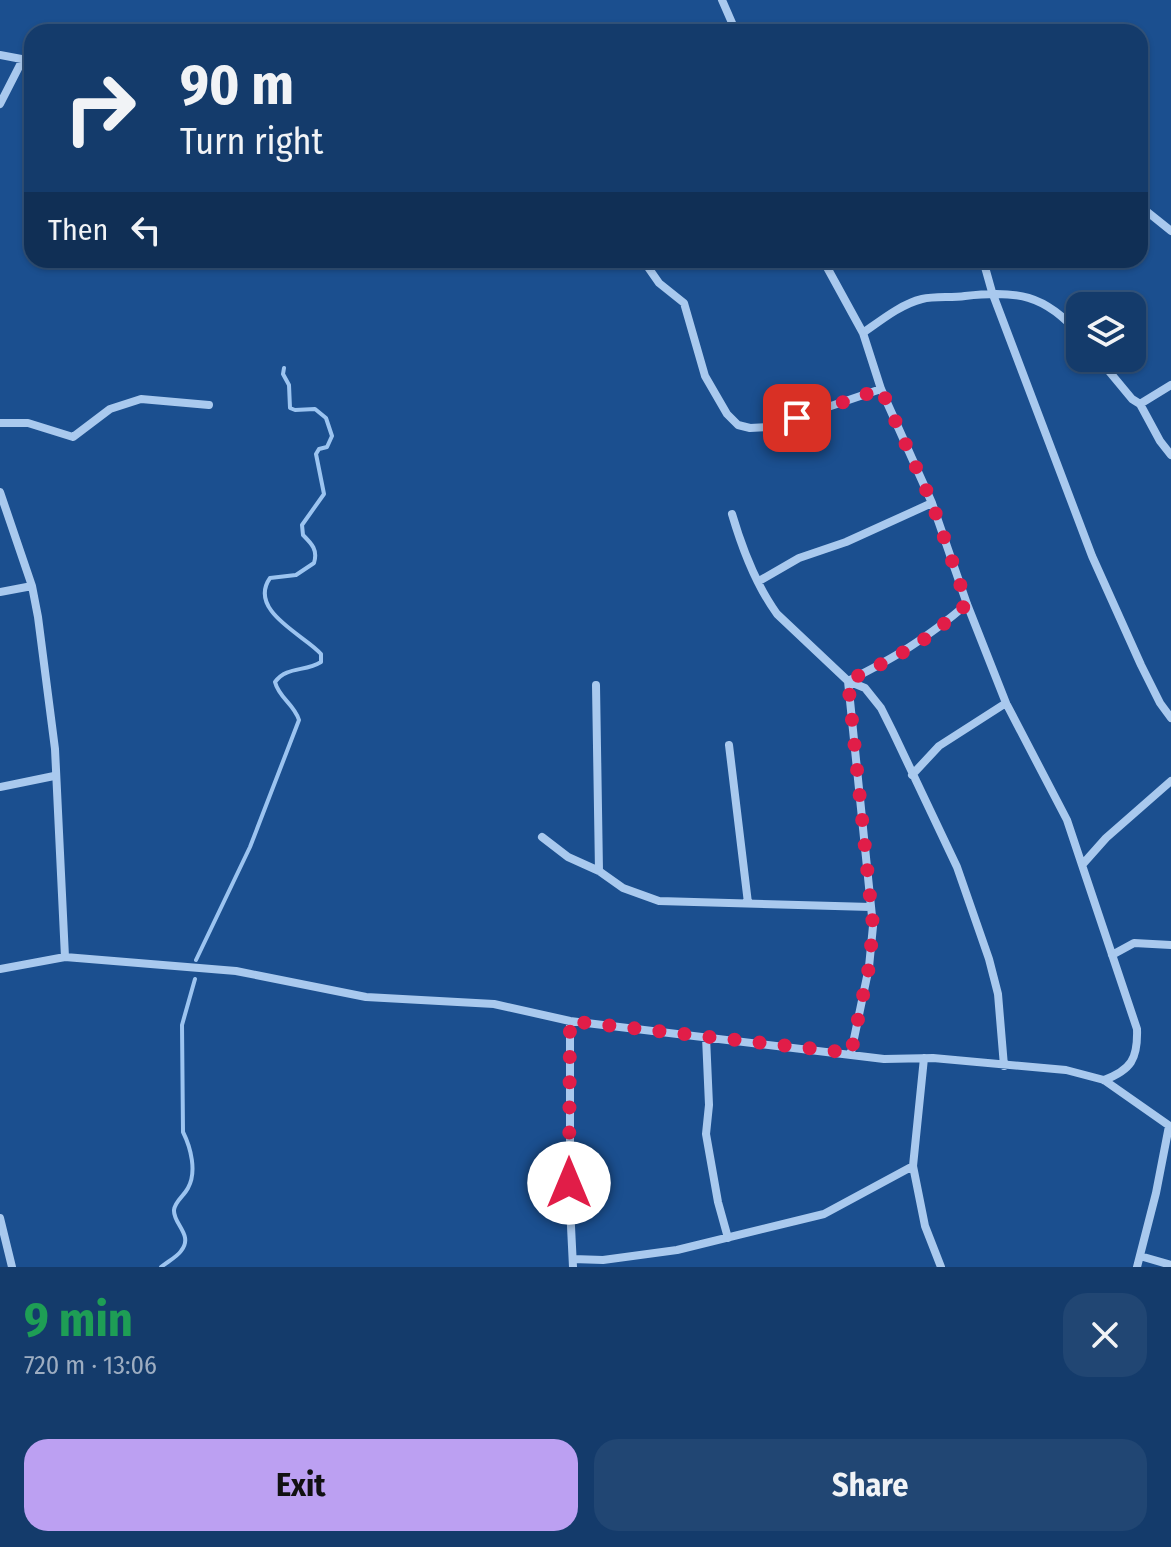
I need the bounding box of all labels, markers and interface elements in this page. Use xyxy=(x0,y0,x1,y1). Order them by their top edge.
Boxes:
text: 90 m xyxy=(180,52,294,119)
icon: right xyxy=(48,56,152,160)
text: Turn right xyxy=(180,120,323,164)
icon: left xyxy=(124,208,168,252)
text: Then xyxy=(48,212,108,248)
map controls xyxy=(1066,292,1146,372)
button: layers xyxy=(1066,292,1146,372)
pin xyxy=(763,384,831,452)
icon: arrive xyxy=(775,396,819,440)
position arrow xyxy=(527,1141,611,1225)
text: 9 min xyxy=(24,1291,133,1349)
button: close xyxy=(1063,1293,1147,1377)
text: 720 m · 13:06 xyxy=(24,1350,157,1381)
button: Exit xyxy=(24,1439,578,1531)
button: Share xyxy=(594,1439,1147,1531)

